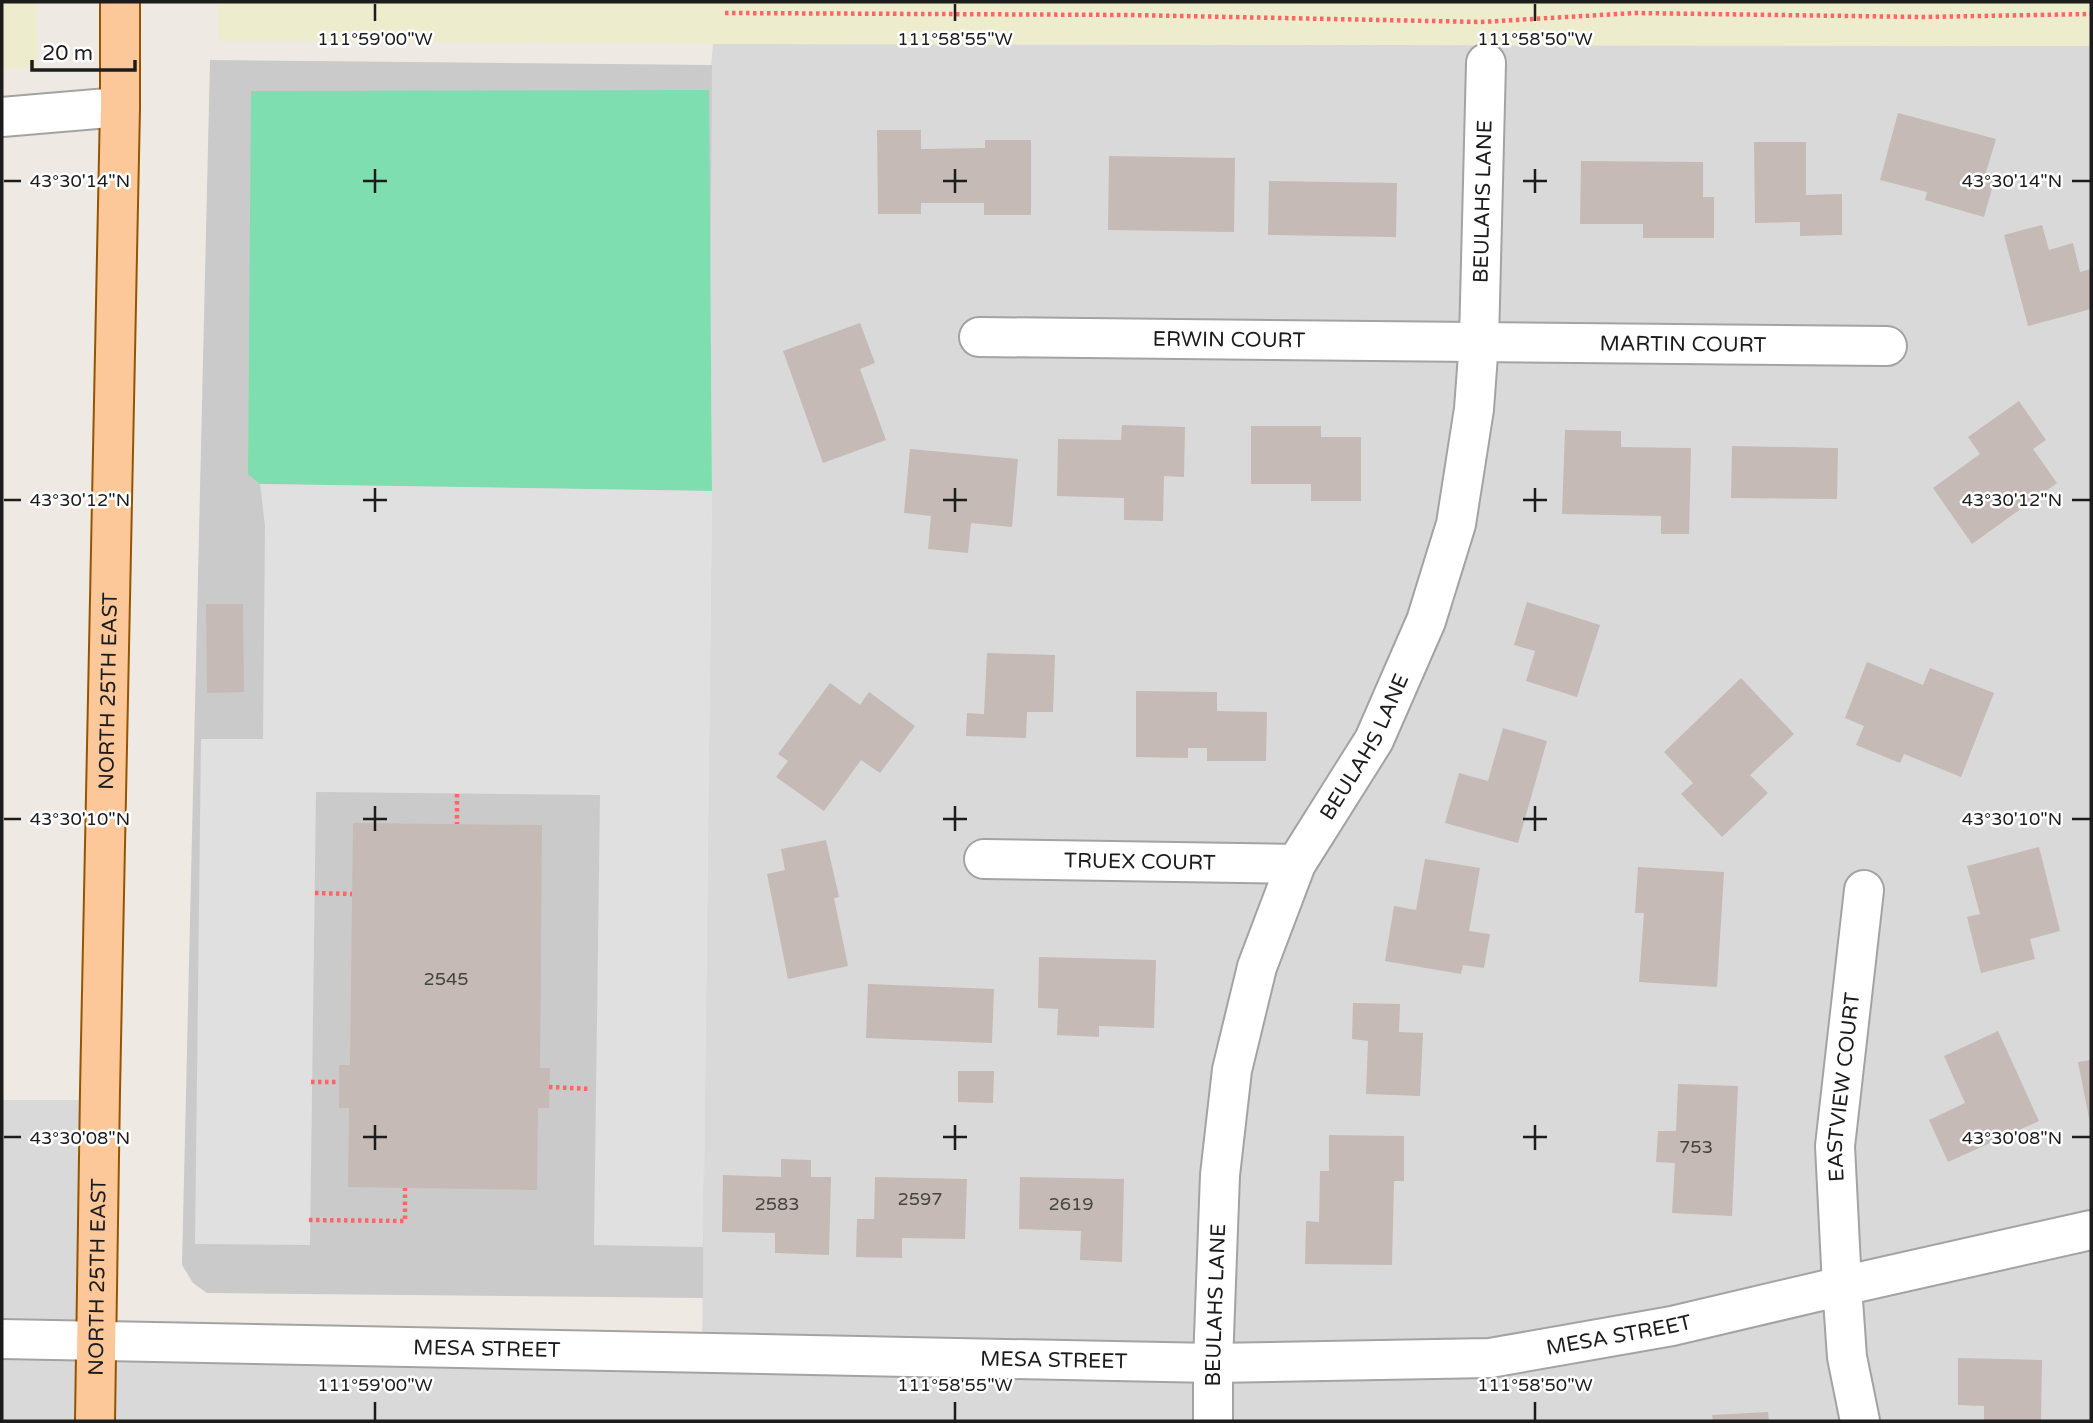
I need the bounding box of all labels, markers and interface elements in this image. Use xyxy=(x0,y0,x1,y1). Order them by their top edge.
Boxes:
scale bar xyxy=(32,28,135,72)
text: 111°59'00"W xyxy=(317,28,433,50)
text: 111°58'55"W xyxy=(897,28,1013,50)
text: 111°58'50"W xyxy=(1477,28,1593,50)
text: 20 m xyxy=(42,41,93,66)
street label: BEULAHS LANE xyxy=(1468,120,1498,283)
text: 43°30'14"N xyxy=(30,170,130,192)
text: 43°30'14"N xyxy=(1962,170,2062,192)
street label: ERWIN COURT xyxy=(1152,327,1306,353)
street label: MARTIN COURT xyxy=(1599,331,1767,358)
text: 43°30'12"N xyxy=(30,489,130,511)
text: 43°30'12"N xyxy=(1962,489,2062,511)
street label: NORTH 25TH EAST xyxy=(94,592,123,790)
street label: BEULAHS LANE xyxy=(1315,670,1414,825)
text: 43°30'10"N xyxy=(30,808,130,830)
text: 43°30'10"N xyxy=(1962,808,2062,830)
street label: TRUEX COURT xyxy=(1064,848,1216,876)
house number: 2545 xyxy=(423,968,469,990)
street label: EASTVIEW COURT xyxy=(1823,991,1865,1182)
text: 43°30'08"N xyxy=(30,1127,130,1149)
text: 43°30'08"N xyxy=(1962,1127,2062,1149)
house number: 753 xyxy=(1679,1136,1713,1158)
street label: NORTH 25TH EAST xyxy=(84,1178,112,1376)
house number: 2597 xyxy=(897,1188,943,1210)
house number: 2583 xyxy=(754,1193,800,1215)
house number: 2619 xyxy=(1048,1193,1094,1215)
street label: BEULAHS LANE xyxy=(1201,1223,1231,1387)
street label: MESA STREET xyxy=(1544,1310,1694,1361)
street label: MESA STREET xyxy=(413,1335,561,1363)
street label: MESA STREET xyxy=(980,1346,1128,1374)
text: 111°59'00"W xyxy=(317,1374,433,1396)
text: 111°58'55"W xyxy=(897,1374,1013,1396)
text: 111°58'50"W xyxy=(1477,1374,1593,1396)

